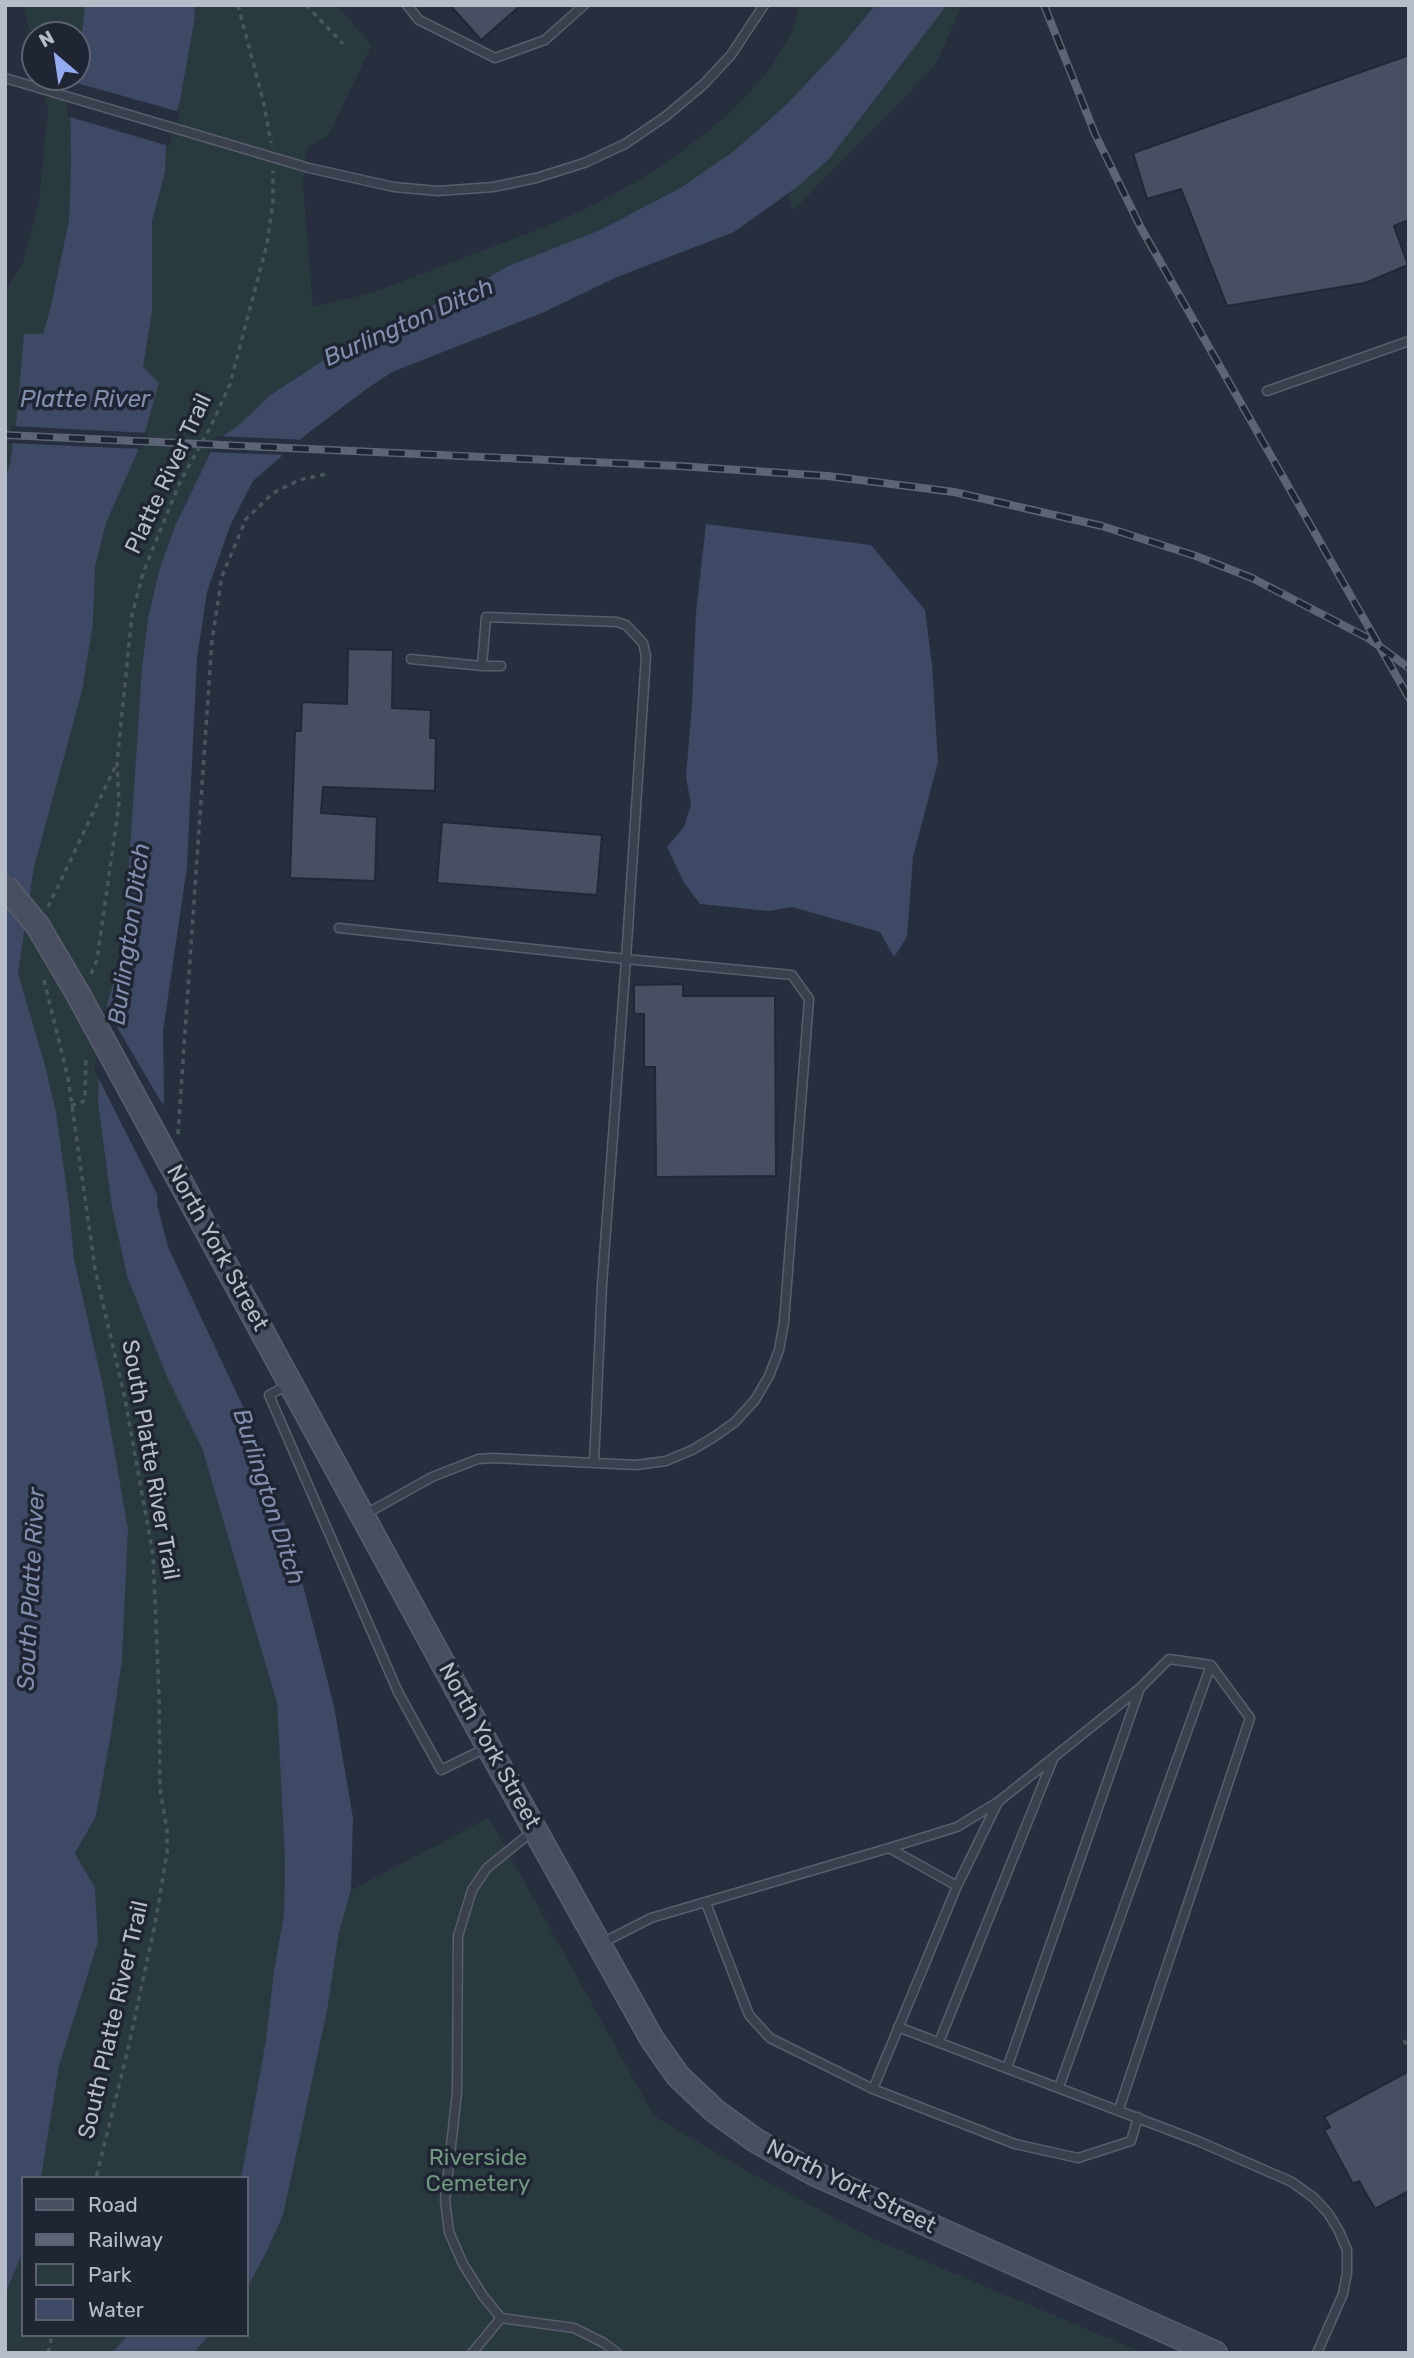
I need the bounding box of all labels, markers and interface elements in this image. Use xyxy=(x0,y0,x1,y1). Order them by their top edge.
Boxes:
north arrow xyxy=(21,21,91,91)
text: N xyxy=(35,26,58,52)
water label: Burlington Ditch xyxy=(319,273,499,373)
water label: Platte River xyxy=(20,386,150,414)
street label: Platte River Trail xyxy=(120,390,218,558)
water label: Burlington Ditch xyxy=(103,841,157,1027)
street label: North York Street xyxy=(160,1160,274,1336)
street label: South Platte River Trail xyxy=(115,1338,185,1582)
water label: Burlington Ditch xyxy=(226,1405,310,1589)
water label: South Platte River xyxy=(12,1487,52,1691)
street label: North York Street xyxy=(432,1658,546,1834)
street label: South Platte River Trail xyxy=(73,1898,155,2142)
street label: North York Street xyxy=(762,2134,940,2240)
park label: Riverside Cemetery xyxy=(426,2144,530,2198)
legend xyxy=(21,2176,248,2337)
text: Road xyxy=(88,2192,138,2217)
text: Railway xyxy=(88,2227,163,2252)
text: Park xyxy=(88,2262,132,2287)
text: Water xyxy=(88,2297,144,2322)

